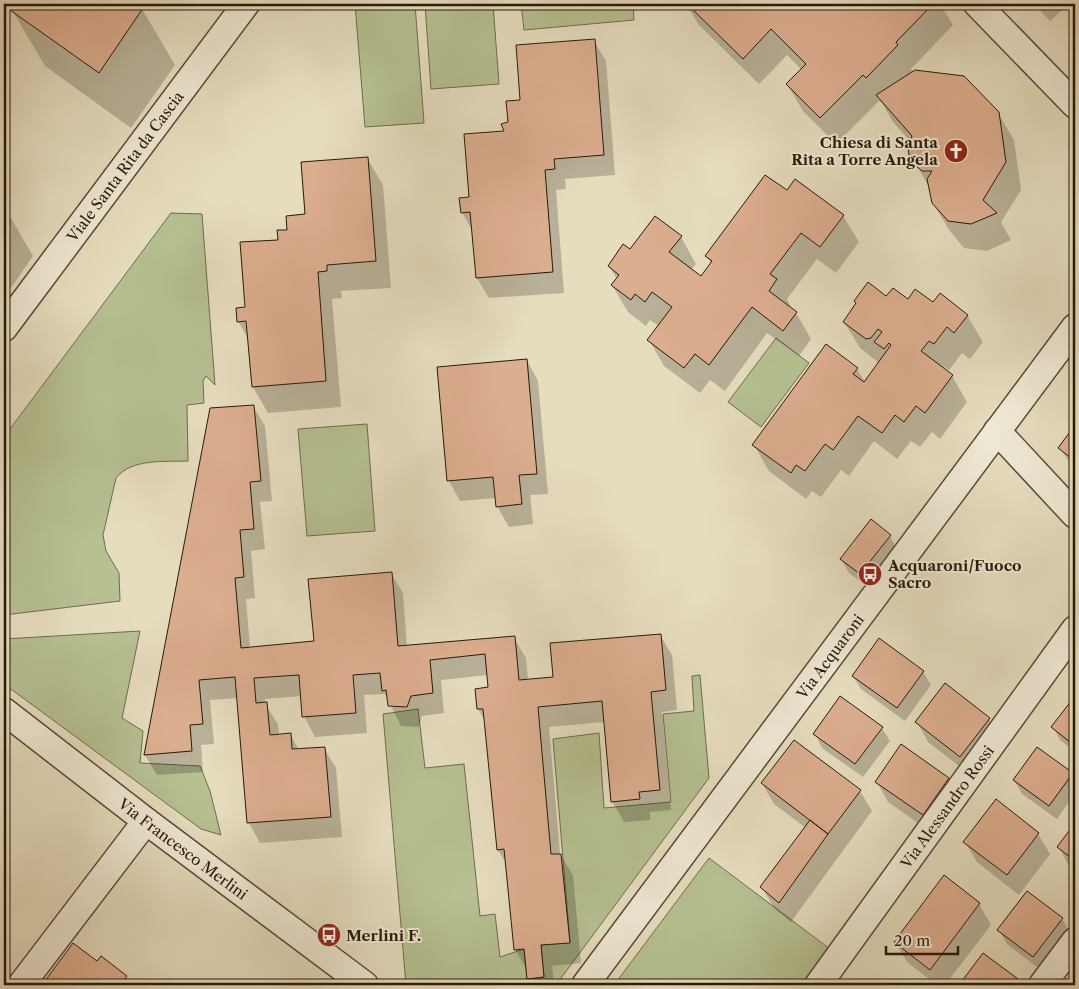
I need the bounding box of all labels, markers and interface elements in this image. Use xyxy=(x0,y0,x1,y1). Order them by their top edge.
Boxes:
street label: Viale Santa Rita da Cascia xyxy=(62,87,187,246)
place label: Chiesa di Santa Rita a Torre Angela xyxy=(791,133,938,169)
church icon: Chiesa di Santa Rita a Torre Angela xyxy=(943,138,969,164)
place label: Acquaroni/Fuoco Sacro xyxy=(887,556,1021,592)
bus stop icon: Acquaroni/Fuoco Sacro xyxy=(857,561,883,587)
street label: Via Acquaroni xyxy=(792,610,868,703)
street label: Via Alessandro Rossi xyxy=(895,741,998,873)
street label: Via Francesco Merlini xyxy=(114,793,252,904)
bus stop icon: Merlini F. xyxy=(316,922,342,948)
scale bar xyxy=(886,924,959,956)
place label: Merlini F. xyxy=(346,926,421,945)
text: 20 m xyxy=(894,931,930,950)

